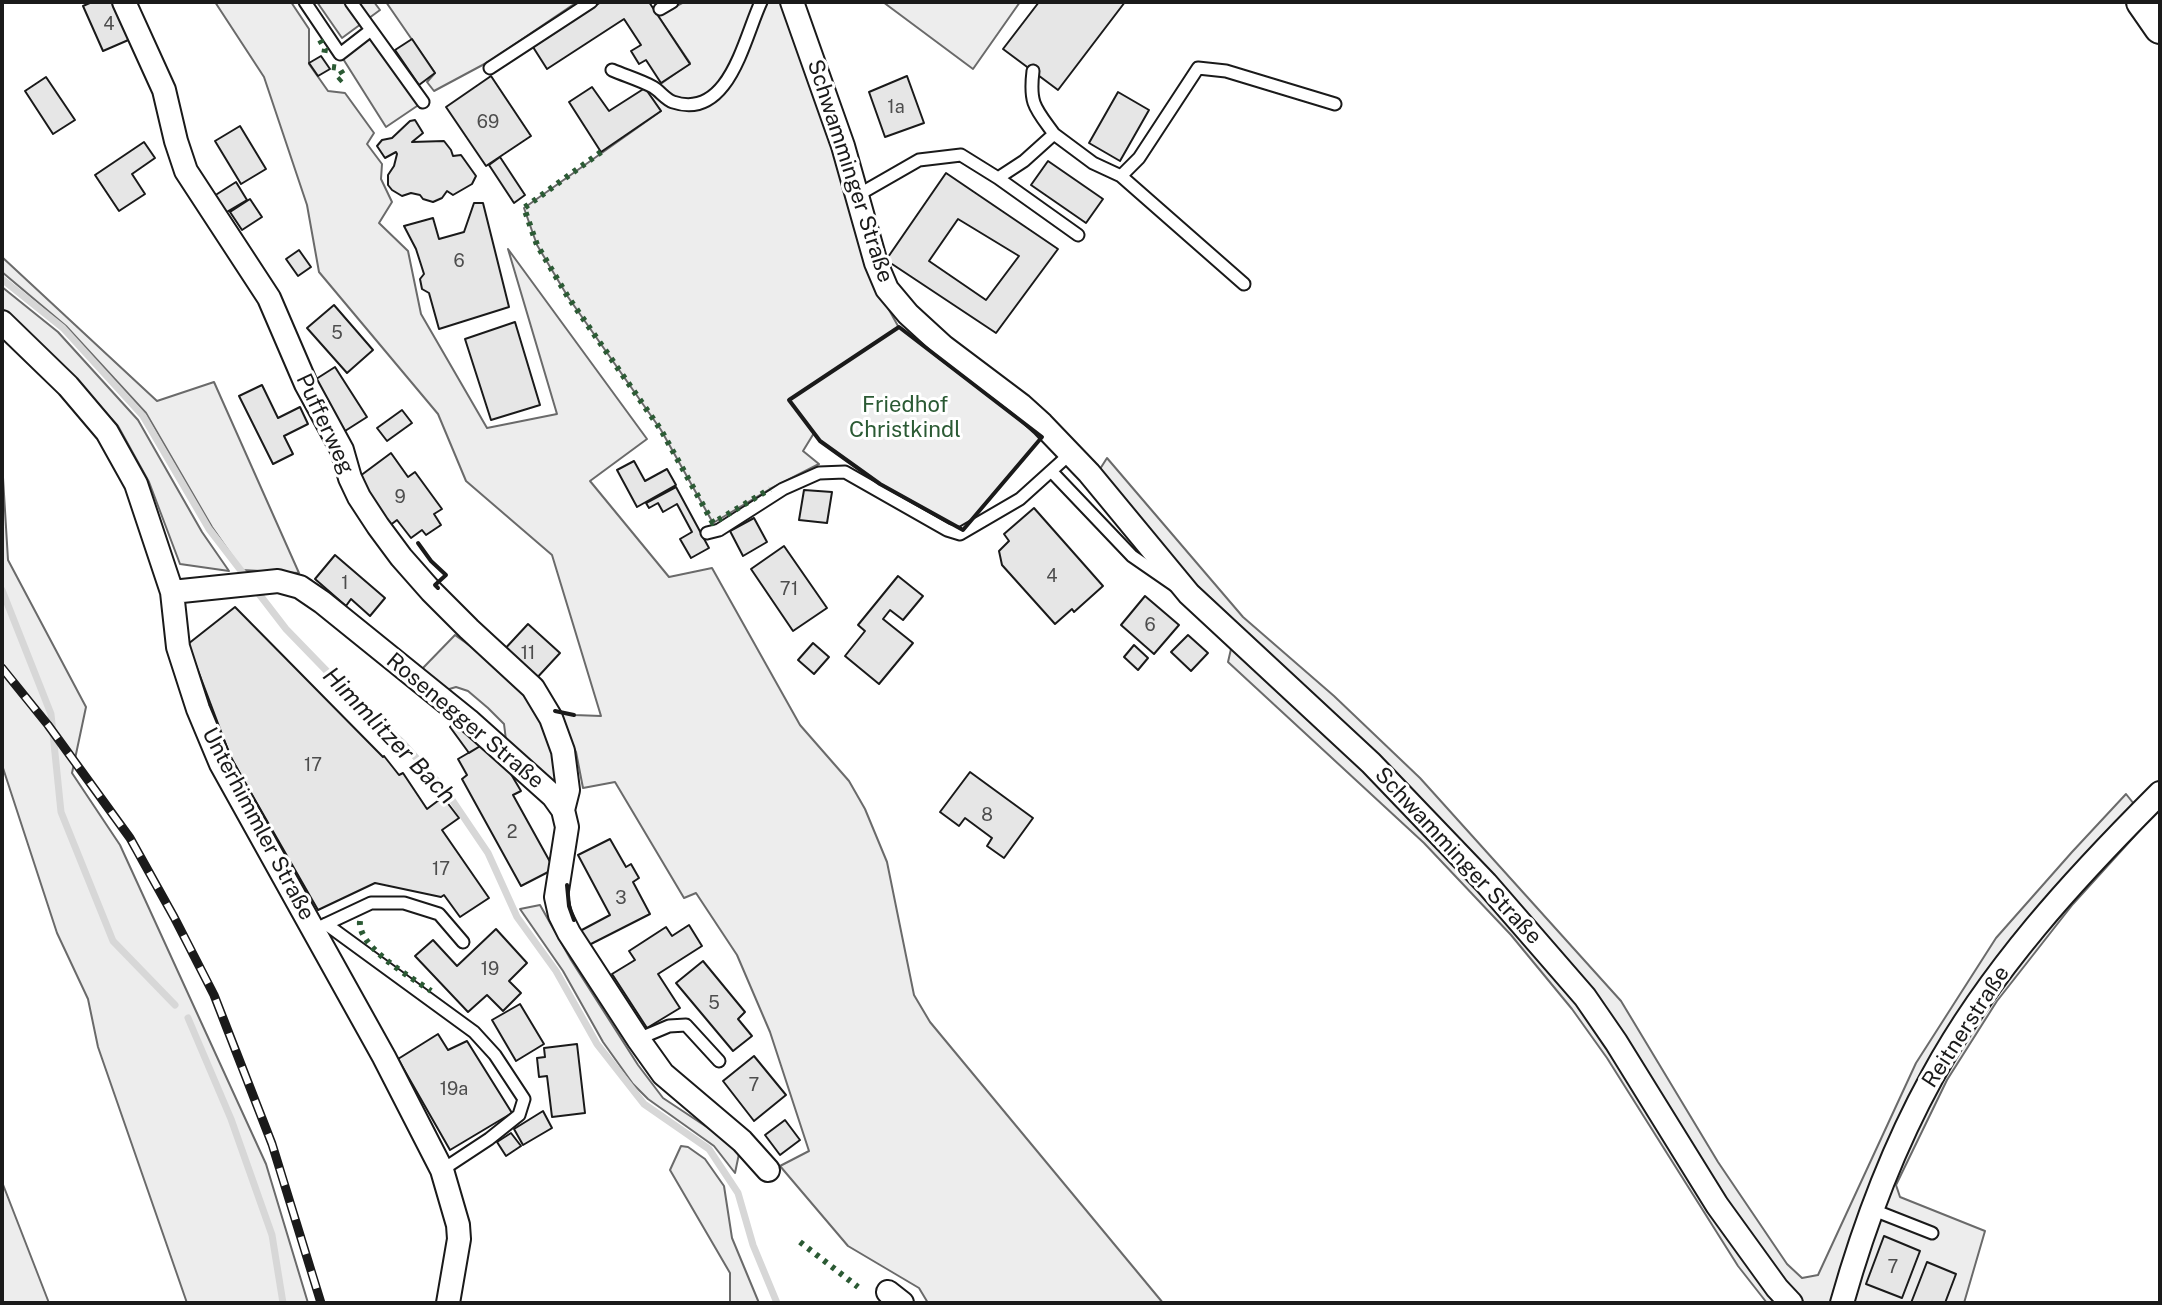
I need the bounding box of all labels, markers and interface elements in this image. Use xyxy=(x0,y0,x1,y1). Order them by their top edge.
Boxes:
house number: 4 xyxy=(103,13,115,35)
street label: Schwamminger Straße xyxy=(801,56,899,286)
house number: 1a xyxy=(887,96,905,118)
house number: 69 xyxy=(477,111,499,133)
house number: 6 xyxy=(453,250,465,272)
house number: 5 xyxy=(331,322,343,344)
street label: Pufferweg xyxy=(290,370,360,478)
park label: Friedhof Christkindl xyxy=(849,392,961,444)
house number: 9 xyxy=(394,486,406,508)
house number: 4 xyxy=(1046,565,1058,587)
house number: 1 xyxy=(341,572,349,594)
house number: 71 xyxy=(780,578,798,600)
house number: 6 xyxy=(1144,614,1156,636)
house number: 11 xyxy=(521,642,535,664)
street label: Rosenegger Straße xyxy=(381,647,549,795)
water label: Himmlitzer Bach xyxy=(317,662,461,810)
street label: Unterhimmler Straße xyxy=(196,723,320,925)
house number: 17 xyxy=(304,754,322,776)
street label: Schwamminger Straße xyxy=(1369,762,1547,950)
house number: 8 xyxy=(981,804,993,826)
house number: 2 xyxy=(507,821,517,843)
house number: 17 xyxy=(432,858,450,880)
house number: 3 xyxy=(615,887,627,909)
house number: 19 xyxy=(481,958,499,980)
street label: Reitnerstraße xyxy=(1917,961,2015,1093)
house number: 5 xyxy=(708,992,720,1014)
house number: 7 xyxy=(749,1074,759,1096)
house number: 19a xyxy=(440,1078,468,1100)
house number: 7 xyxy=(1888,1256,1898,1278)

